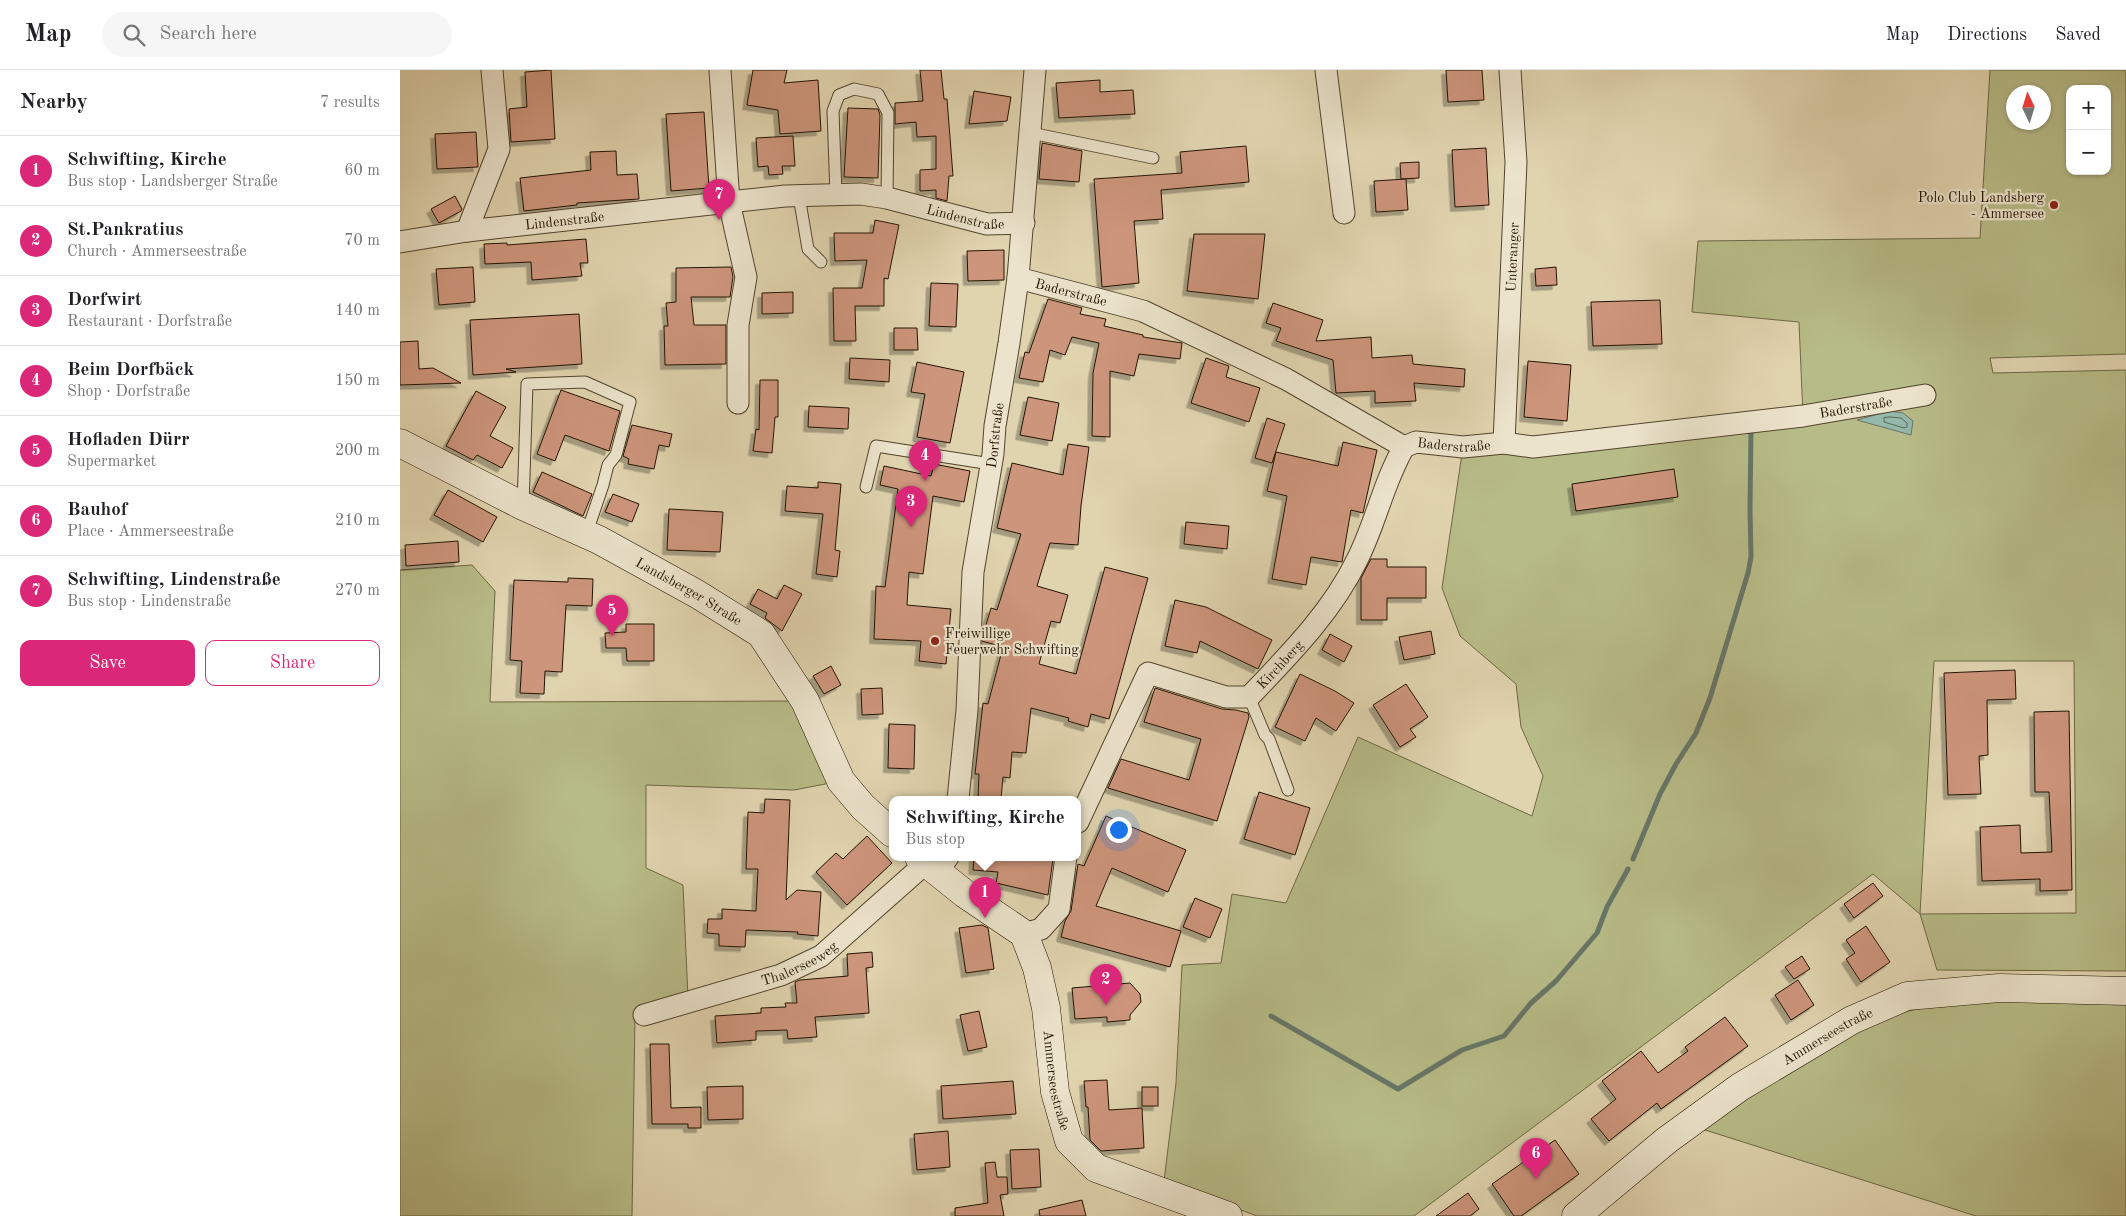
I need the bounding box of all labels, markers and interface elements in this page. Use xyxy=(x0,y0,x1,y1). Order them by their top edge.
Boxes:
search box xyxy=(102,12,452,57)
icon: search xyxy=(120,21,148,49)
text: Map xyxy=(25,23,72,47)
text: Search here xyxy=(160,25,257,44)
text: Map xyxy=(1886,26,1919,44)
text: Directions xyxy=(1947,26,2027,44)
text: Saved xyxy=(2055,26,2101,44)
north arrow xyxy=(2006,85,2051,130)
map controls xyxy=(2066,85,2111,175)
button: + xyxy=(2066,85,2111,130)
text: Nearby xyxy=(20,92,88,113)
text: 7 results xyxy=(320,95,380,111)
button: − xyxy=(2066,130,2111,175)
text: Schwifting, Kirche xyxy=(67,151,227,170)
text: 1 xyxy=(31,163,41,179)
text: 60 m xyxy=(344,163,380,179)
text: Bus stop · Landsberger Straße xyxy=(67,174,278,190)
pin: 7 xyxy=(703,179,735,220)
place label: Polo Club Landsberg - Ammersee xyxy=(1918,191,2044,221)
marker: Polo Club Landsberg - Ammersee xyxy=(2048,199,2060,211)
street label: Lindenstraße xyxy=(925,203,1005,232)
street label: Lindenstraße xyxy=(524,210,605,233)
text: St.Pankratius xyxy=(67,221,183,240)
street label: Unteranger xyxy=(1504,222,1521,292)
text: 2 xyxy=(31,233,41,249)
text: 70 m xyxy=(344,233,380,249)
text: Church · Ammerseestraße xyxy=(67,244,247,260)
street label: Baderstraße xyxy=(1034,277,1108,309)
text: Dorfwirt xyxy=(67,291,142,310)
text: 3 xyxy=(31,303,41,319)
text: 140 m xyxy=(335,303,380,319)
text: Restaurant · Dorfstraße xyxy=(67,314,232,330)
text: Beim Dorfbäck xyxy=(67,361,194,380)
text: 4 xyxy=(31,373,41,389)
text: 150 m xyxy=(335,373,380,389)
text: Shop · Dorfstraße xyxy=(67,384,190,400)
street label: Baderstraße xyxy=(1818,395,1893,421)
street label: Dorfstraße xyxy=(985,402,1007,469)
text: Hofladen Dürr xyxy=(67,431,190,450)
street label: Baderstraße xyxy=(1416,436,1491,455)
pin: 4 xyxy=(909,440,941,481)
text: 5 xyxy=(31,443,41,459)
text: 200 m xyxy=(335,443,380,459)
text: Supermarket xyxy=(67,454,156,470)
pin: 3 xyxy=(895,486,927,527)
text: Bauhof xyxy=(67,501,127,520)
text: 6 xyxy=(31,513,41,529)
text: 210 m xyxy=(335,513,380,529)
text: Place · Ammerseestraße xyxy=(67,524,234,540)
street label: Landsberger Straße xyxy=(633,556,744,628)
text: Schwifting, Lindenstraße xyxy=(67,571,281,590)
text: 7 xyxy=(31,583,41,599)
text: 270 m xyxy=(335,583,380,599)
text: Bus stop · Lindenstraße xyxy=(67,594,231,610)
pin: 5 xyxy=(596,595,628,636)
place label: Freiwillige Feuerwehr Schwifting xyxy=(945,627,1079,657)
marker: Freiwillige Feuerwehr Schwifting xyxy=(929,635,941,647)
street label: Kirchberg xyxy=(1255,638,1307,692)
button: Save xyxy=(20,640,195,686)
button: Share xyxy=(205,640,380,686)
popup xyxy=(889,796,1081,861)
text: Schwifting, Kirche xyxy=(905,809,1065,828)
your location xyxy=(1106,817,1132,843)
text: Bus stop xyxy=(905,832,965,848)
pin: 1 xyxy=(969,877,1001,918)
street label: Thalerseeweg xyxy=(760,939,841,988)
pin: 2 xyxy=(1090,964,1122,1005)
street label: Ammerseestraße xyxy=(1780,1006,1875,1068)
street label: Ammerseestraße xyxy=(1040,1030,1072,1132)
pin: 6 xyxy=(1520,1138,1552,1179)

